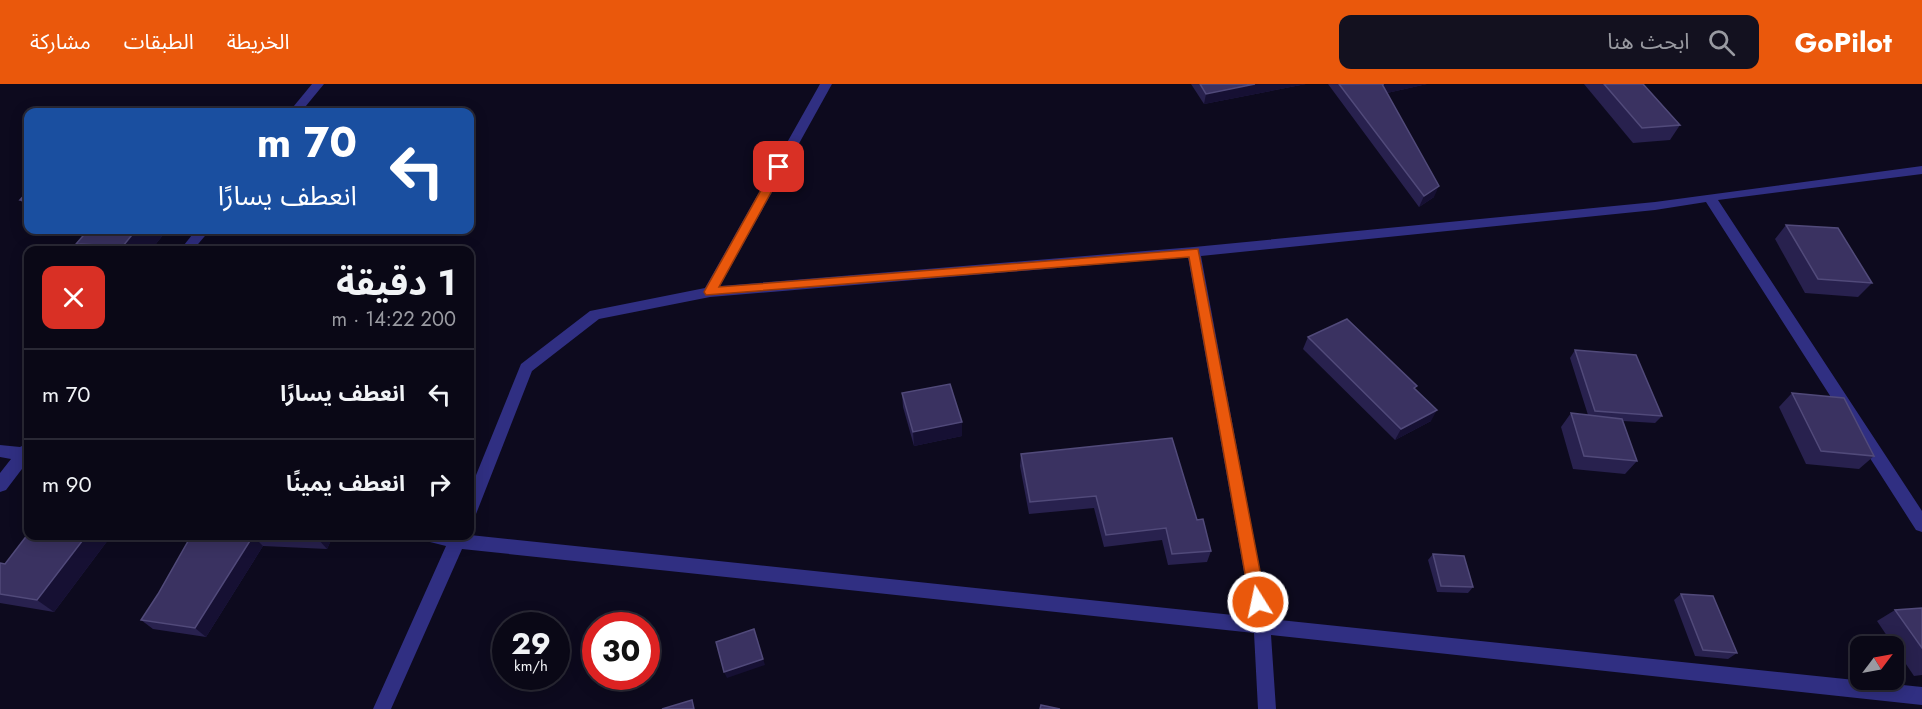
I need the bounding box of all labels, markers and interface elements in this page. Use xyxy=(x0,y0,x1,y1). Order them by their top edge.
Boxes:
search box xyxy=(1339,15,1759,69)
text: GoPilot xyxy=(1795,22,1892,63)
text: ابحث هنا xyxy=(1607,25,1690,57)
icon: search xyxy=(1705,26,1738,59)
text: مشاركة xyxy=(30,27,91,57)
text: الطبقات xyxy=(124,27,194,57)
text: الخريطة xyxy=(227,27,290,57)
text: 70 m xyxy=(257,112,357,173)
icon: left xyxy=(378,132,456,210)
pin xyxy=(753,141,804,192)
icon: arrive xyxy=(762,150,795,183)
text: انعطف يسارًا xyxy=(218,176,357,215)
text: 1 دقيقة xyxy=(336,256,456,308)
button: close xyxy=(42,266,105,329)
text: 200 m · 14:22 xyxy=(332,305,456,334)
text: انعطف يسارًا xyxy=(280,377,405,409)
text: 70 m xyxy=(42,378,91,410)
icon: left xyxy=(423,378,456,411)
text: انعطف يمينًا xyxy=(286,467,405,499)
text: 90 m xyxy=(42,468,92,500)
icon: right xyxy=(423,468,456,501)
position arrow xyxy=(1226,570,1290,634)
speed limit sign: 30 xyxy=(582,612,660,690)
text: 29 xyxy=(511,622,551,665)
north arrow xyxy=(1850,636,1904,690)
map controls xyxy=(1850,636,1904,690)
text: km/h xyxy=(514,655,548,677)

